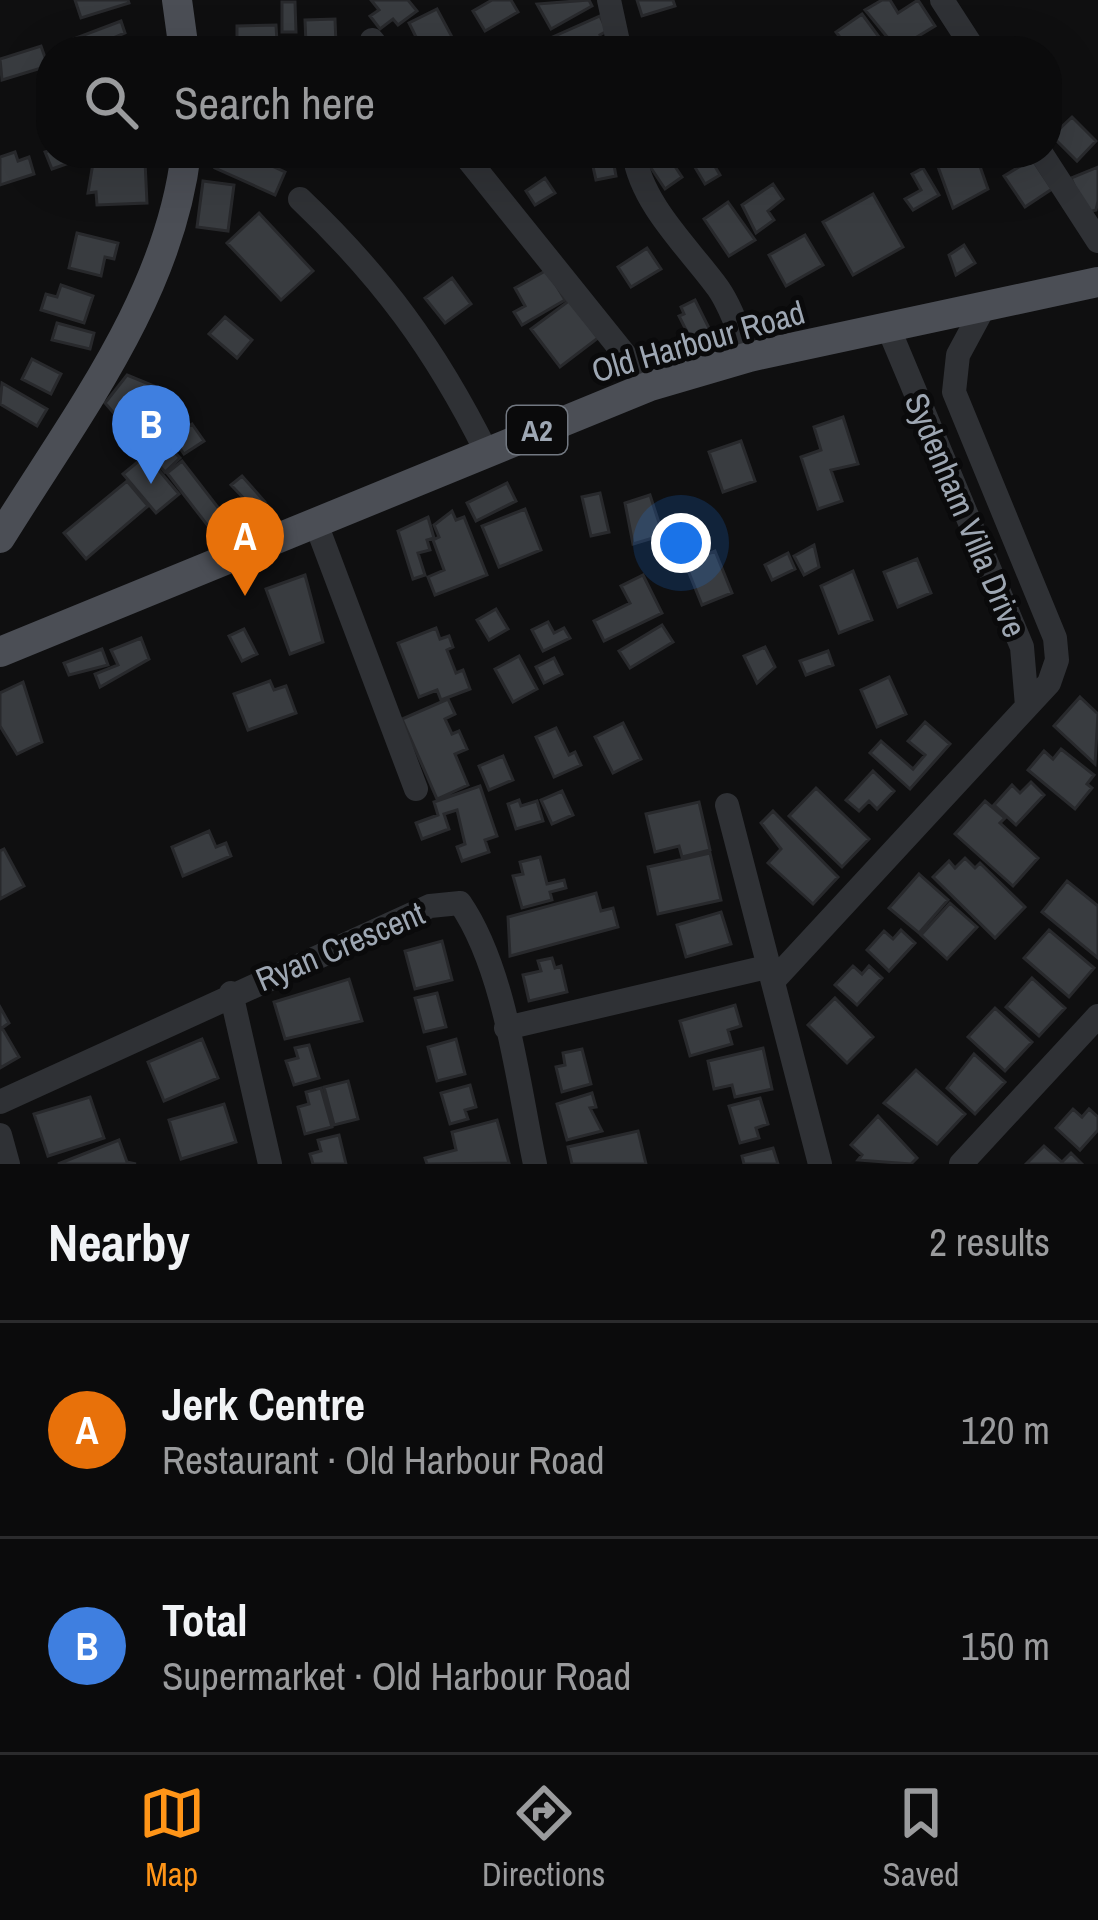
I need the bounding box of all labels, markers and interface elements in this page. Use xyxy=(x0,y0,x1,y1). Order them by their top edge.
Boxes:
search box xyxy=(36,36,1062,168)
icon: search xyxy=(78,69,144,135)
text: Search here xyxy=(174,72,375,133)
street label: Old Harbour Road xyxy=(586,290,810,392)
pin: B xyxy=(112,385,190,484)
street label: Sydenham Villa Drive xyxy=(895,386,1037,644)
road number: A2 xyxy=(507,406,567,454)
pin: A xyxy=(206,497,284,596)
your location xyxy=(651,513,711,573)
street label: Ryan Crescent xyxy=(249,891,431,1001)
text: Nearby xyxy=(48,1208,190,1277)
text: 2 results xyxy=(929,1216,1050,1268)
text: Jerk Centre xyxy=(162,1373,365,1434)
text: A xyxy=(75,1404,99,1456)
text: 120 m xyxy=(961,1404,1050,1456)
text: Restaurant · Old Harbour Road xyxy=(162,1434,605,1486)
text: Total xyxy=(162,1589,247,1650)
text: B xyxy=(75,1620,99,1672)
text: 150 m xyxy=(961,1620,1050,1672)
text: Supermarket · Old Harbour Road xyxy=(162,1650,631,1702)
tab: Map xyxy=(139,1780,205,1896)
tab: Directions xyxy=(482,1780,605,1896)
tab: Saved xyxy=(883,1780,959,1896)

